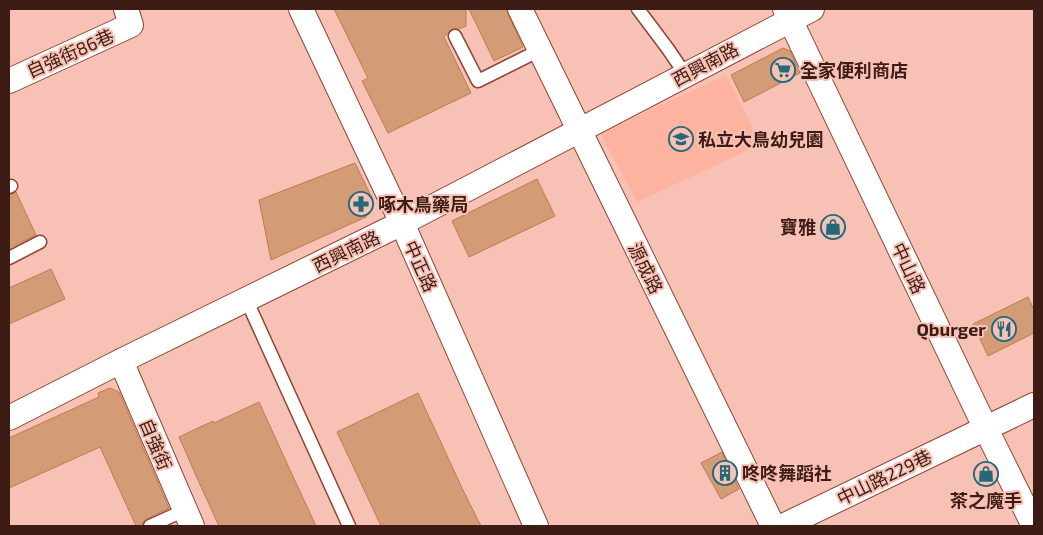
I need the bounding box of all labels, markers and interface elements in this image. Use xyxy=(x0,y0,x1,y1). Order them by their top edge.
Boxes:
street label: 自強街86巷 xyxy=(23,24,117,82)
street label: 西興南路 xyxy=(668,37,742,91)
supermarket icon: 全家便利商店 xyxy=(770,57,796,83)
place label: 全家便利商店 xyxy=(800,59,908,81)
school or university icon: 私立大鳥幼兒園 xyxy=(668,126,694,152)
place label: 私立大鳥幼兒園 xyxy=(698,128,824,150)
pharmacy icon: 啄木鳥藥局 xyxy=(348,191,374,217)
place label: 啄木鳥藥局 xyxy=(378,193,468,215)
shop icon: 寶雅 xyxy=(820,214,846,240)
place label: 寶雅 xyxy=(780,216,816,238)
street label: 西興南路 xyxy=(309,225,383,277)
street label: 中正路 xyxy=(400,237,442,295)
street label: 源成路 xyxy=(624,239,668,297)
street label: 中山路 xyxy=(888,239,930,297)
restaurant icon: Qburger xyxy=(991,316,1017,342)
place label: Qburger xyxy=(916,318,986,340)
street label: 自強街 xyxy=(135,415,177,473)
street label: 中山路229巷 xyxy=(833,445,935,509)
building icon: 咚咚舞蹈社 xyxy=(712,460,738,486)
shop icon: 茶之魔手 xyxy=(973,461,999,487)
place label: 咚咚舞蹈社 xyxy=(742,462,832,484)
place label: 茶之魔手 xyxy=(950,489,1022,511)

